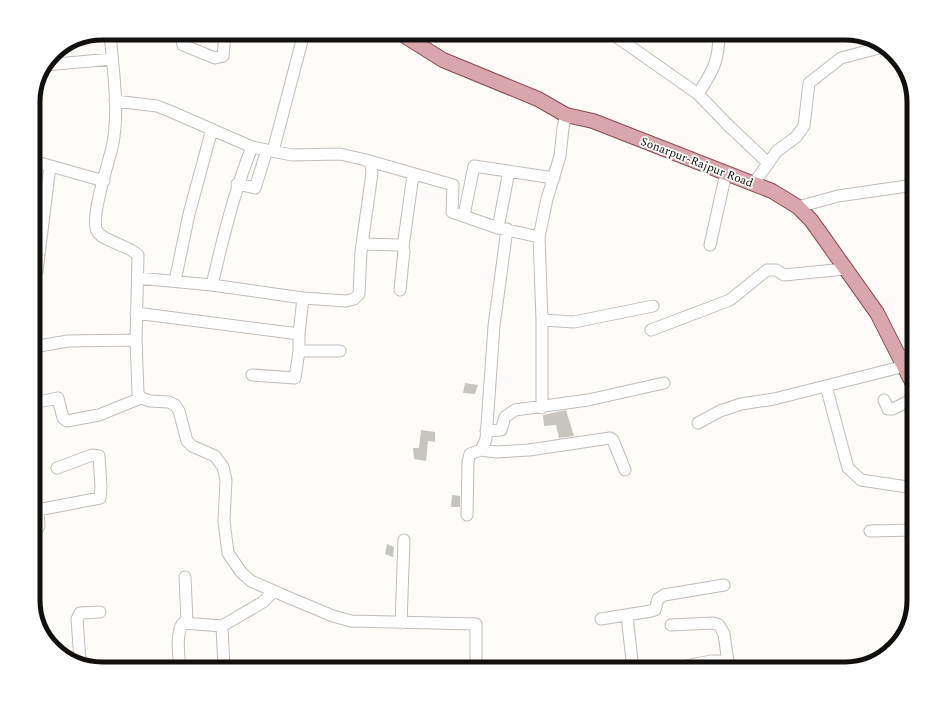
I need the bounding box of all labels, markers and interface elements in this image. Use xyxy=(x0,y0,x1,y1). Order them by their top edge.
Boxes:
street label: Sonarpur-Rajpur Road xyxy=(638,132,756,193)

